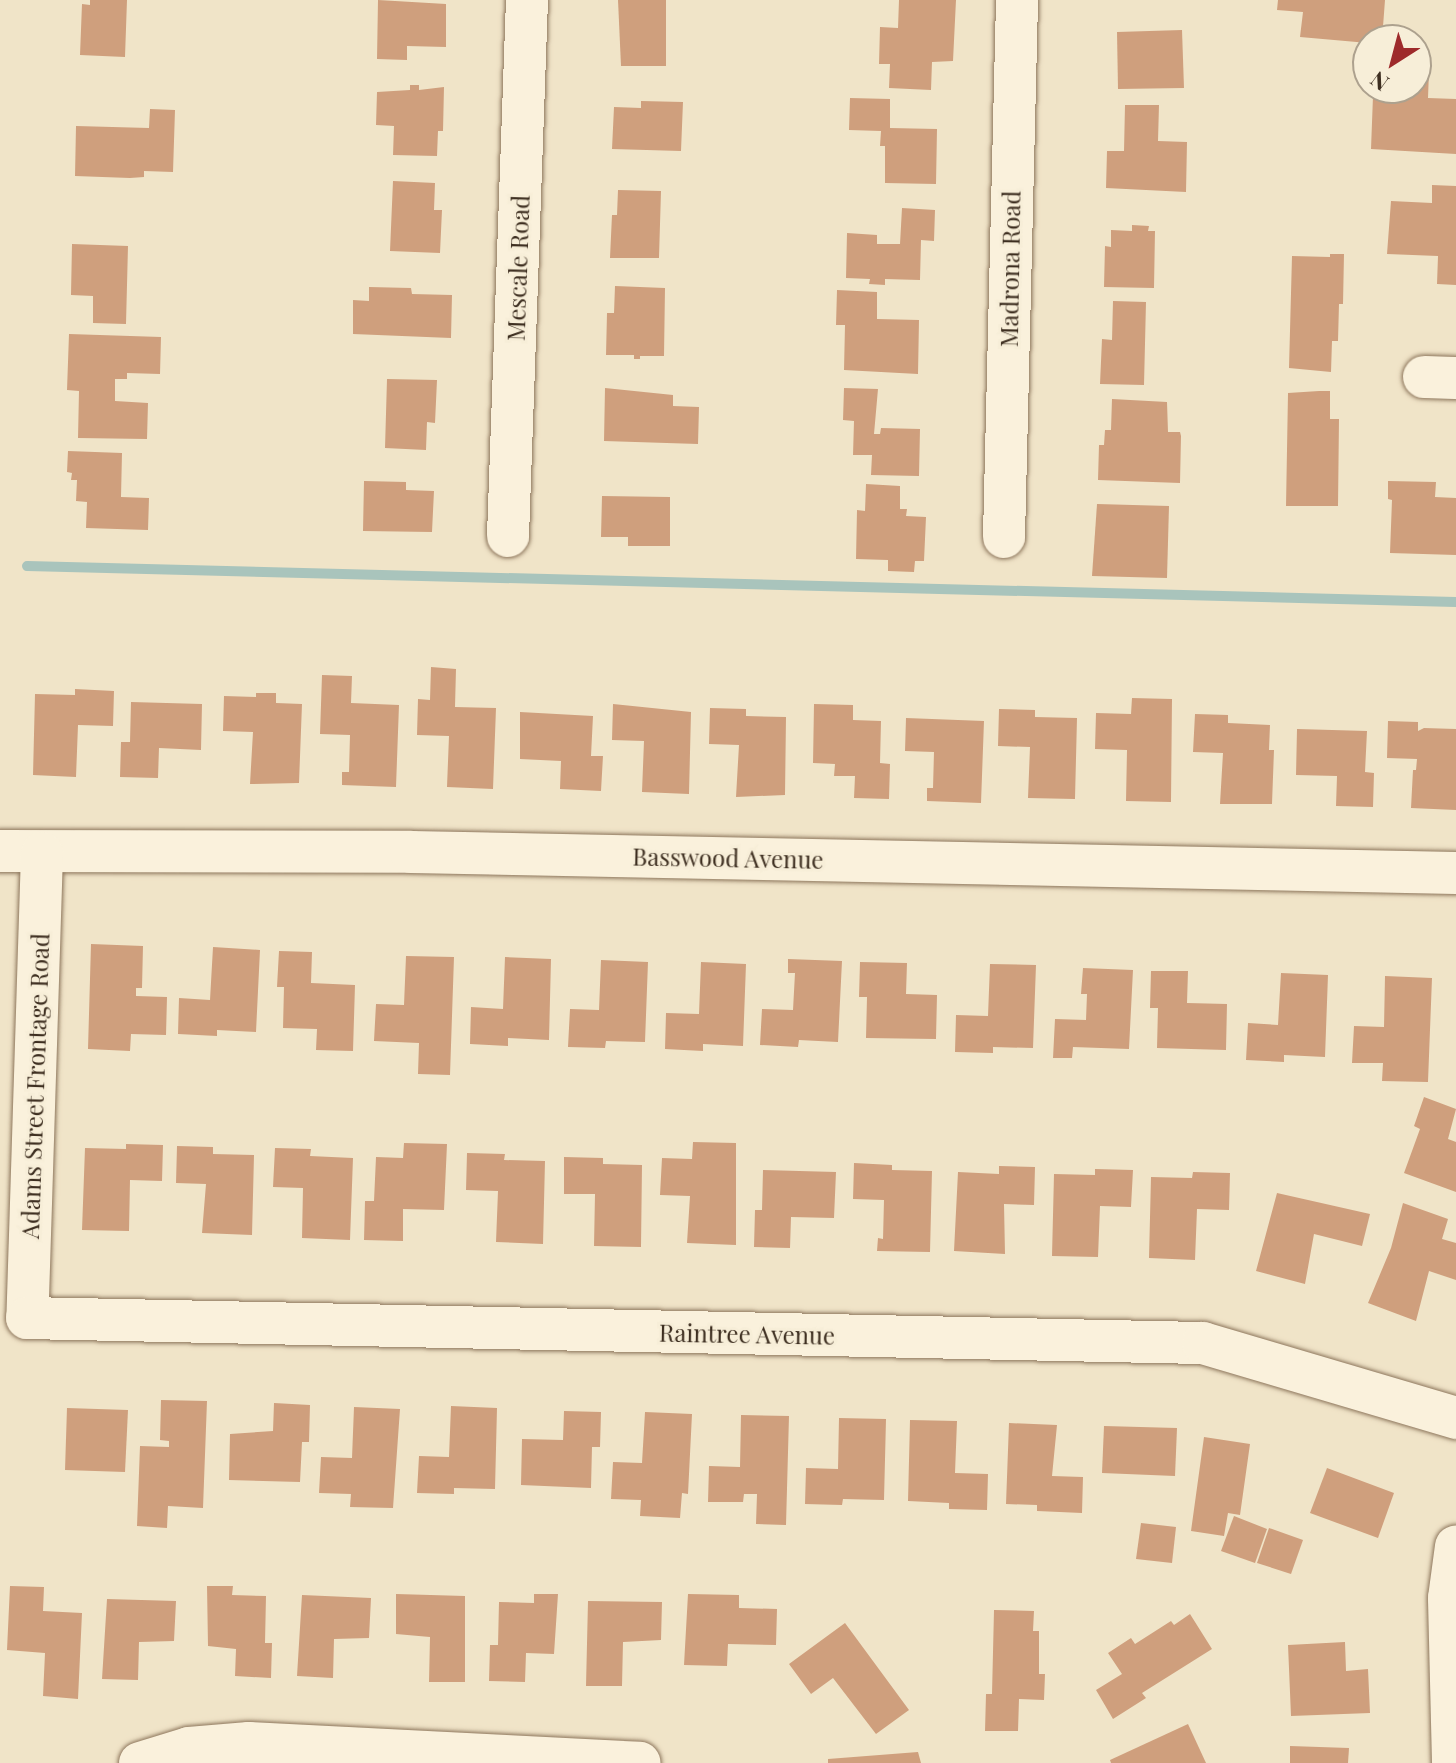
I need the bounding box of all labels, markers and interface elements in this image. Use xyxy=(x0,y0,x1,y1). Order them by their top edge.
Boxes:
north arrow xyxy=(1352,24,1432,104)
text: N xyxy=(1364,65,1394,99)
street label: Madrona Road xyxy=(994,190,1026,348)
street label: Mescale Road xyxy=(501,194,535,342)
street label: Basswood Avenue xyxy=(632,842,824,874)
street label: Adams Street Frontage Road xyxy=(15,932,55,1240)
street label: Raintree Avenue xyxy=(658,1318,836,1350)

